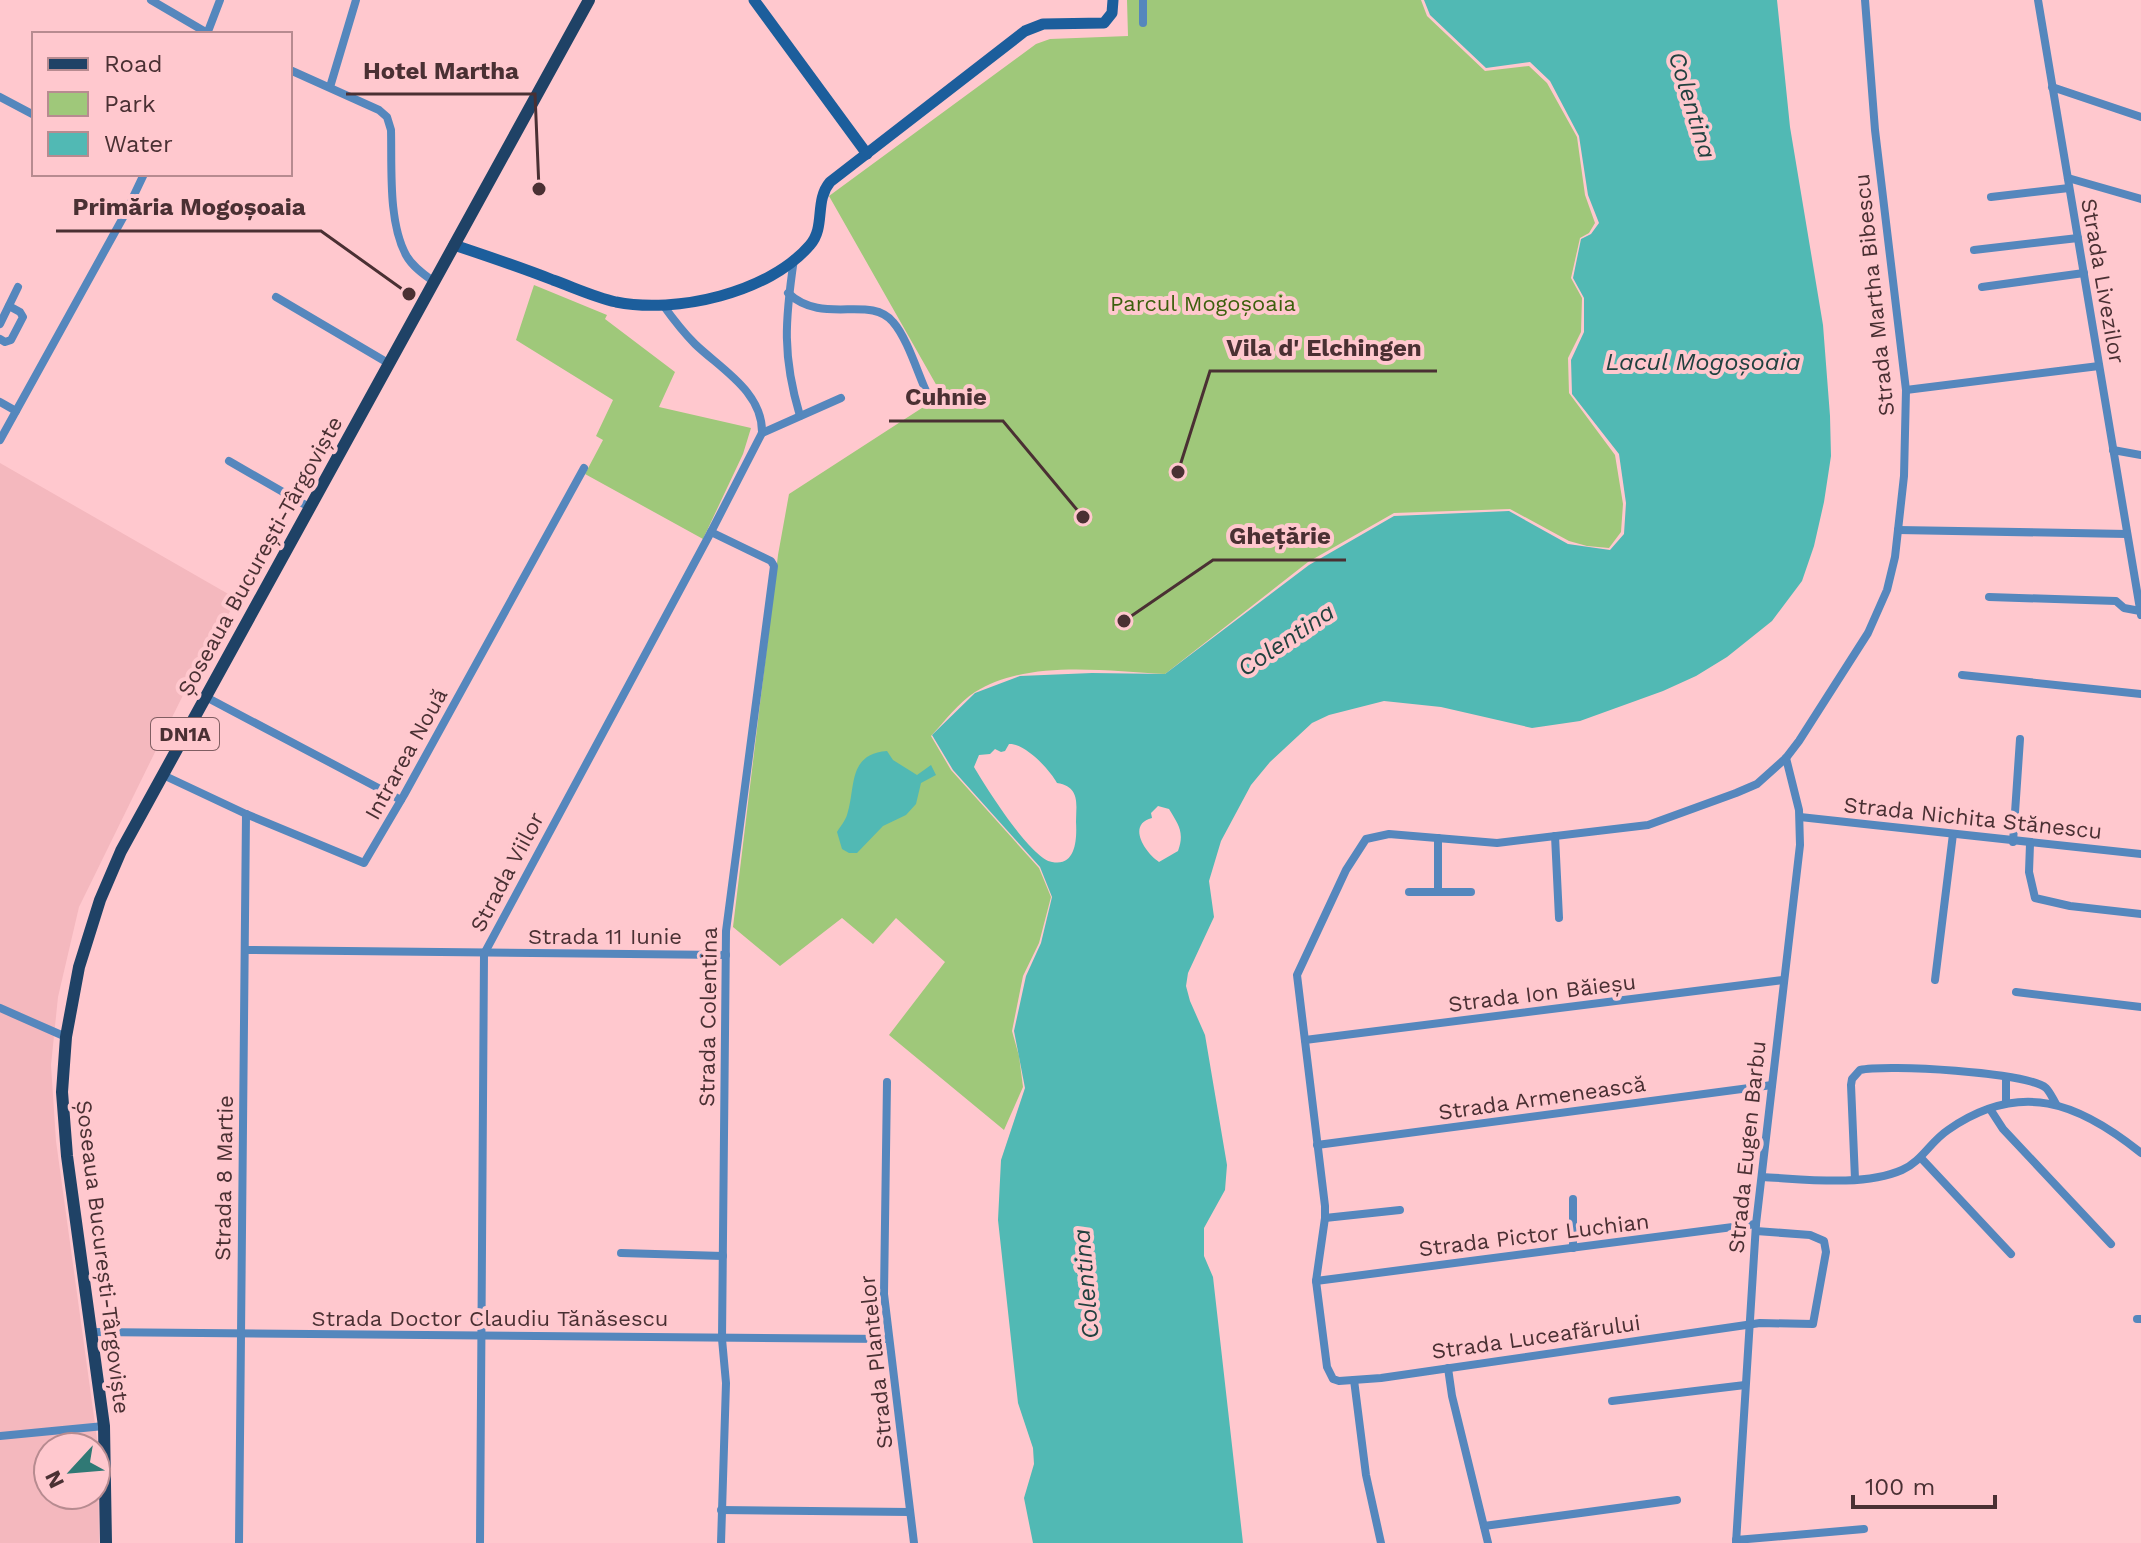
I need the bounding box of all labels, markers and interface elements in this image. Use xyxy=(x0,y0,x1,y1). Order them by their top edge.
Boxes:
legend xyxy=(32,32,292,176)
callout: Hotel Martha xyxy=(346,46,535,94)
water label: Colentina xyxy=(1662,48,1722,162)
text: Road xyxy=(104,50,163,78)
text: Hotel Martha xyxy=(363,57,519,85)
text: Park xyxy=(104,90,156,118)
text: Water xyxy=(104,130,173,158)
street label: Strada Martha Bibescu xyxy=(1849,173,1899,417)
callout: Primăria Mogoșoaia xyxy=(56,183,321,231)
text: Primăria Mogoșoaia xyxy=(72,193,306,221)
street label: Strada Livezilor xyxy=(2076,196,2130,366)
park label: Parcul Mogoșoaia xyxy=(1110,291,1296,316)
callout: Vila d' Elchingen xyxy=(1210,323,1437,371)
text: Vila d' Elchingen xyxy=(1226,334,1422,362)
water label: Lacul Mogoșoaia xyxy=(1605,348,1801,376)
callout: Cuhnie xyxy=(889,373,1003,421)
text: Cuhnie xyxy=(905,383,987,411)
street label: Șoseaua București-Târgoviște xyxy=(173,412,347,700)
callout: Ghețărie xyxy=(1213,512,1346,560)
text: Ghețărie xyxy=(1229,522,1331,550)
water label: Colentina xyxy=(1232,597,1340,682)
street label: Intrarea Nouă xyxy=(360,684,452,824)
road number: DN1A xyxy=(151,718,219,750)
street label: Strada Nichita Stănescu xyxy=(1843,792,2103,844)
street label: Strada Viilor xyxy=(465,808,549,936)
street label: Strada 11 Iunie xyxy=(528,924,682,949)
street label: Strada Colentina xyxy=(694,927,722,1107)
street label: Strada Ion Băieșu xyxy=(1447,969,1637,1017)
street label: Strada Eugen Barbu xyxy=(1723,1039,1771,1255)
street label: Strada Armenească xyxy=(1437,1071,1647,1125)
street label: Strada 8 Martie xyxy=(210,1095,238,1261)
street label: Șoseaua București-Târgoviște xyxy=(71,1099,135,1415)
street label: Strada Pictor Luchian xyxy=(1417,1208,1651,1262)
water label: Colentina xyxy=(1067,1228,1105,1340)
street label: Strada Plantelor xyxy=(854,1274,898,1450)
street label: Strada Doctor Claudiu Tănăsescu xyxy=(312,1306,668,1331)
street label: Strada Luceafărului xyxy=(1430,1310,1642,1364)
north arrow xyxy=(32,1431,112,1511)
scale bar xyxy=(1853,1459,1995,1509)
text: N xyxy=(40,1467,69,1492)
text: 100 m xyxy=(1865,1473,1935,1501)

